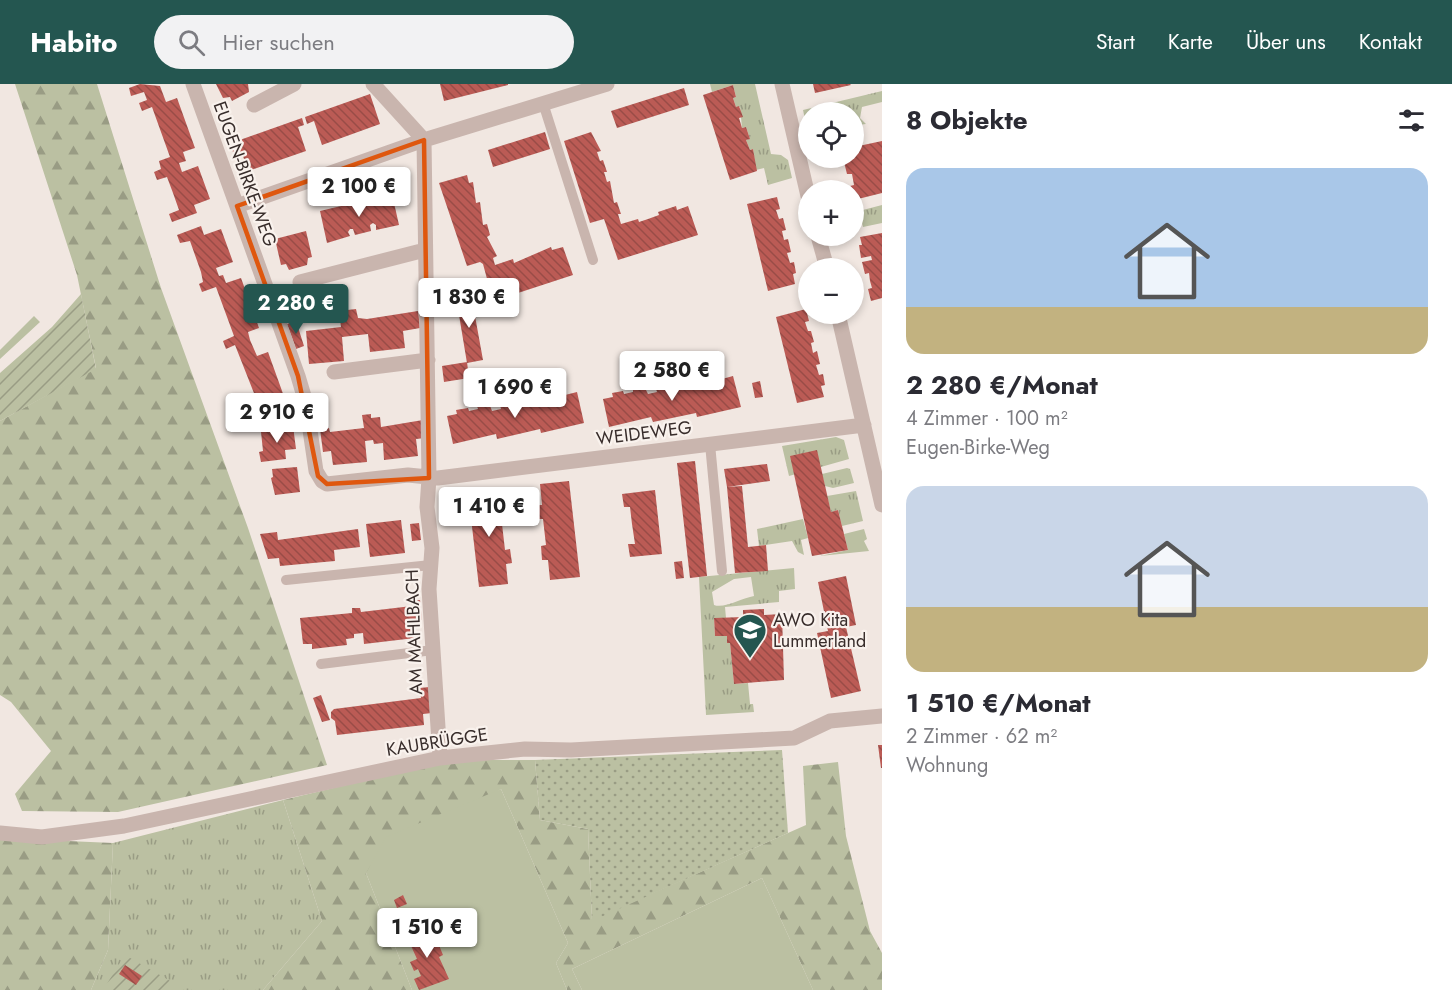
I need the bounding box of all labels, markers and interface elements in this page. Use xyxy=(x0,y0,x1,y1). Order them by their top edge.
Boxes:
search box xyxy=(154,15,574,69)
text: Habito xyxy=(30,22,118,63)
icon: search xyxy=(175,26,208,59)
text: Hier suchen xyxy=(223,26,335,58)
text: Start xyxy=(1096,27,1135,57)
text: Karte xyxy=(1168,27,1213,57)
text: Über uns xyxy=(1246,27,1326,57)
text: Kontakt xyxy=(1359,27,1422,57)
street label: EUGEN-BIRKE-WEG xyxy=(207,98,283,250)
text: 8 Objekte xyxy=(906,101,1028,139)
map controls xyxy=(798,102,864,324)
button: locate xyxy=(798,102,864,168)
icon: filters xyxy=(1395,104,1428,137)
pin: 2 100 € xyxy=(304,167,414,218)
text: 2 100 € xyxy=(322,172,396,201)
button: + xyxy=(798,180,864,246)
icon: home xyxy=(1113,207,1221,315)
button: − xyxy=(798,258,864,324)
pin: 1 830 € xyxy=(414,278,524,329)
text: 1 830 € xyxy=(432,283,506,312)
pin: 2 280 € xyxy=(241,284,351,335)
text: 2 280 € xyxy=(257,289,335,318)
pin: 2 580 € xyxy=(617,351,727,402)
text: 2 580 € xyxy=(634,356,710,385)
text: 2 280 €/Monat xyxy=(906,366,1098,404)
pin: 1 690 € xyxy=(460,368,570,419)
text: 1 690 € xyxy=(477,373,553,402)
pin: 2 910 € xyxy=(222,393,332,444)
text: 2 910 € xyxy=(239,398,315,427)
text: 4 Zimmer · 100 m² xyxy=(906,404,1068,433)
street label: WEIDEWEG xyxy=(595,414,693,452)
text: Eugen-Birke-Weg xyxy=(906,433,1050,462)
pin: 1 410 € xyxy=(434,487,544,538)
text: 1 410 € xyxy=(453,492,525,521)
icon: home xyxy=(1113,525,1221,633)
street label: AM MAHLBACH xyxy=(399,569,429,695)
place label: AWO Kita Lummerland xyxy=(773,607,866,654)
school or university icon: AWO Kita Lummerland xyxy=(732,612,768,659)
text: 1 510 €/Monat xyxy=(906,684,1091,722)
street label: KAUBRÜGGE xyxy=(384,721,490,763)
text: 2 Zimmer · 62 m² xyxy=(906,722,1057,751)
text: Wohnung xyxy=(906,751,989,780)
pin: 1 510 € xyxy=(372,908,482,959)
text: 1 510 € xyxy=(391,913,463,942)

